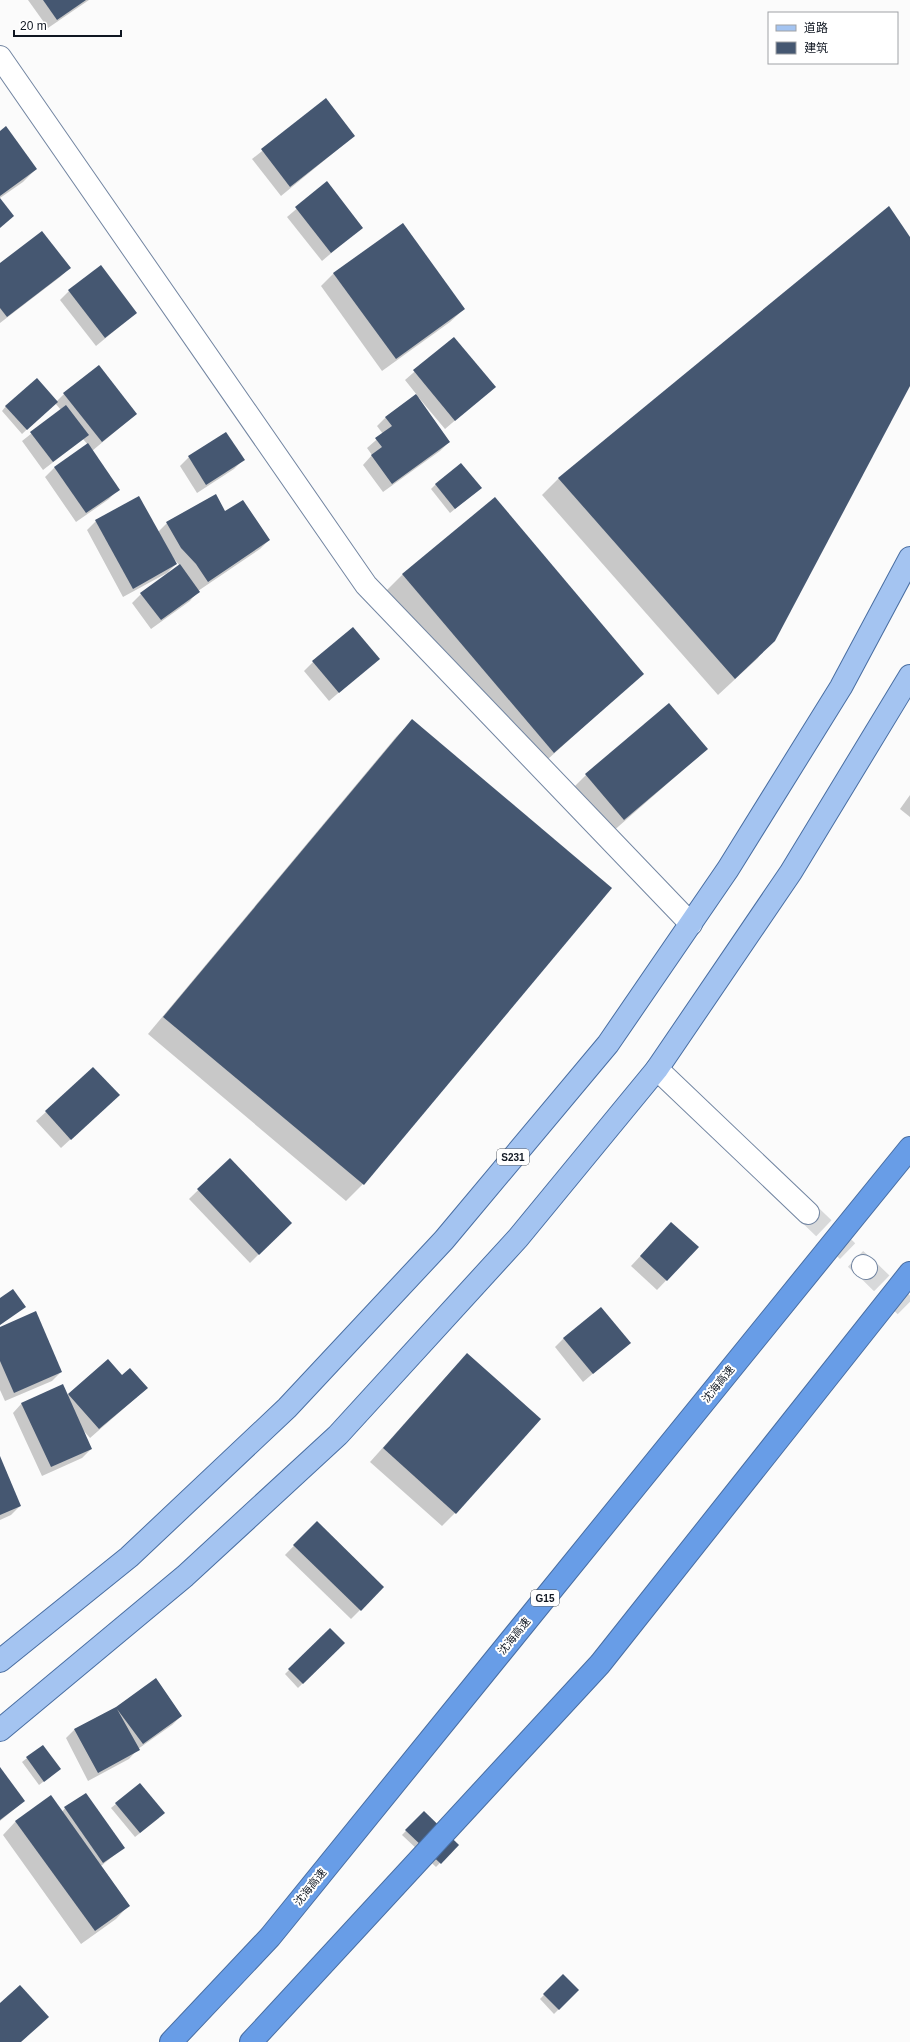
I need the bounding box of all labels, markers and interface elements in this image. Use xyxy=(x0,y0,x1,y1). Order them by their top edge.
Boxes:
scale bar xyxy=(14,12,121,38)
legend xyxy=(768,12,898,64)
text: 20 m xyxy=(20,19,47,33)
text: 道路 xyxy=(804,21,828,35)
text: 建筑 xyxy=(804,41,828,55)
road number: S231 xyxy=(497,1149,529,1165)
street label: 沈海高速 xyxy=(699,1363,737,1405)
road number: G15 xyxy=(531,1590,559,1606)
street label: 沈海高速 xyxy=(495,1615,533,1657)
street label: 沈海高速 xyxy=(291,1866,329,1908)

